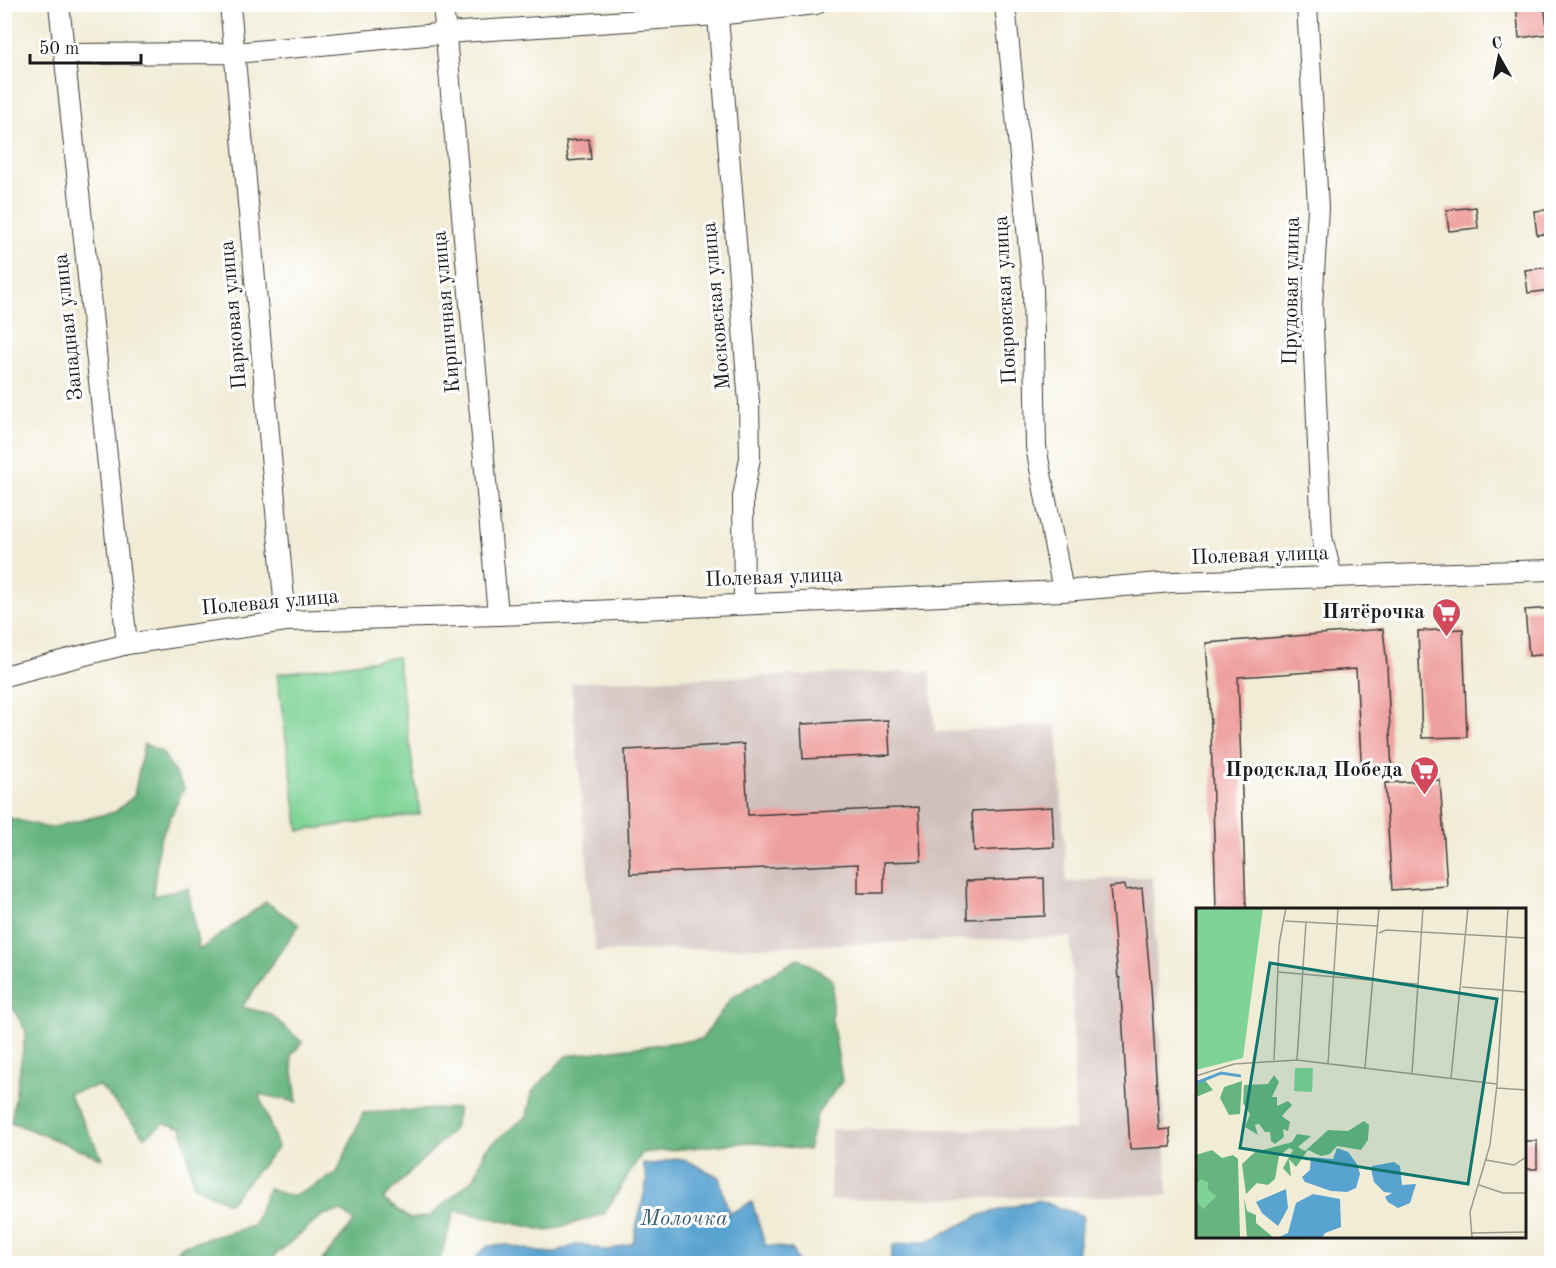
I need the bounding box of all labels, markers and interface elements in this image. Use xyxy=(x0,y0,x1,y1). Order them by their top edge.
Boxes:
scale bar xyxy=(30,27,141,65)
north arrow xyxy=(1469,27,1529,87)
text: С xyxy=(1490,35,1503,53)
text: 50 m xyxy=(39,40,79,58)
street label: Покровская улица xyxy=(991,215,1021,385)
street label: Прудовая улица xyxy=(1280,216,1304,366)
street label: Московская улица xyxy=(699,221,735,391)
street label: Кирпичная улица xyxy=(429,230,465,394)
street label: Парковая улица xyxy=(217,240,251,390)
street label: Западная улица xyxy=(51,252,87,402)
street label: Полевая улица xyxy=(1191,543,1329,569)
street label: Полевая улица xyxy=(705,565,843,591)
street label: Полевая улица xyxy=(200,587,340,619)
supermarket icon: Пятёрочка xyxy=(1430,596,1462,638)
place label: Пятёрочка xyxy=(1322,602,1425,623)
supermarket icon: Продсклад Победа xyxy=(1408,754,1440,796)
place label: Продсклад Победа xyxy=(1225,760,1403,781)
inset map xyxy=(1196,908,1526,1238)
water label: Молочка xyxy=(639,1208,728,1230)

